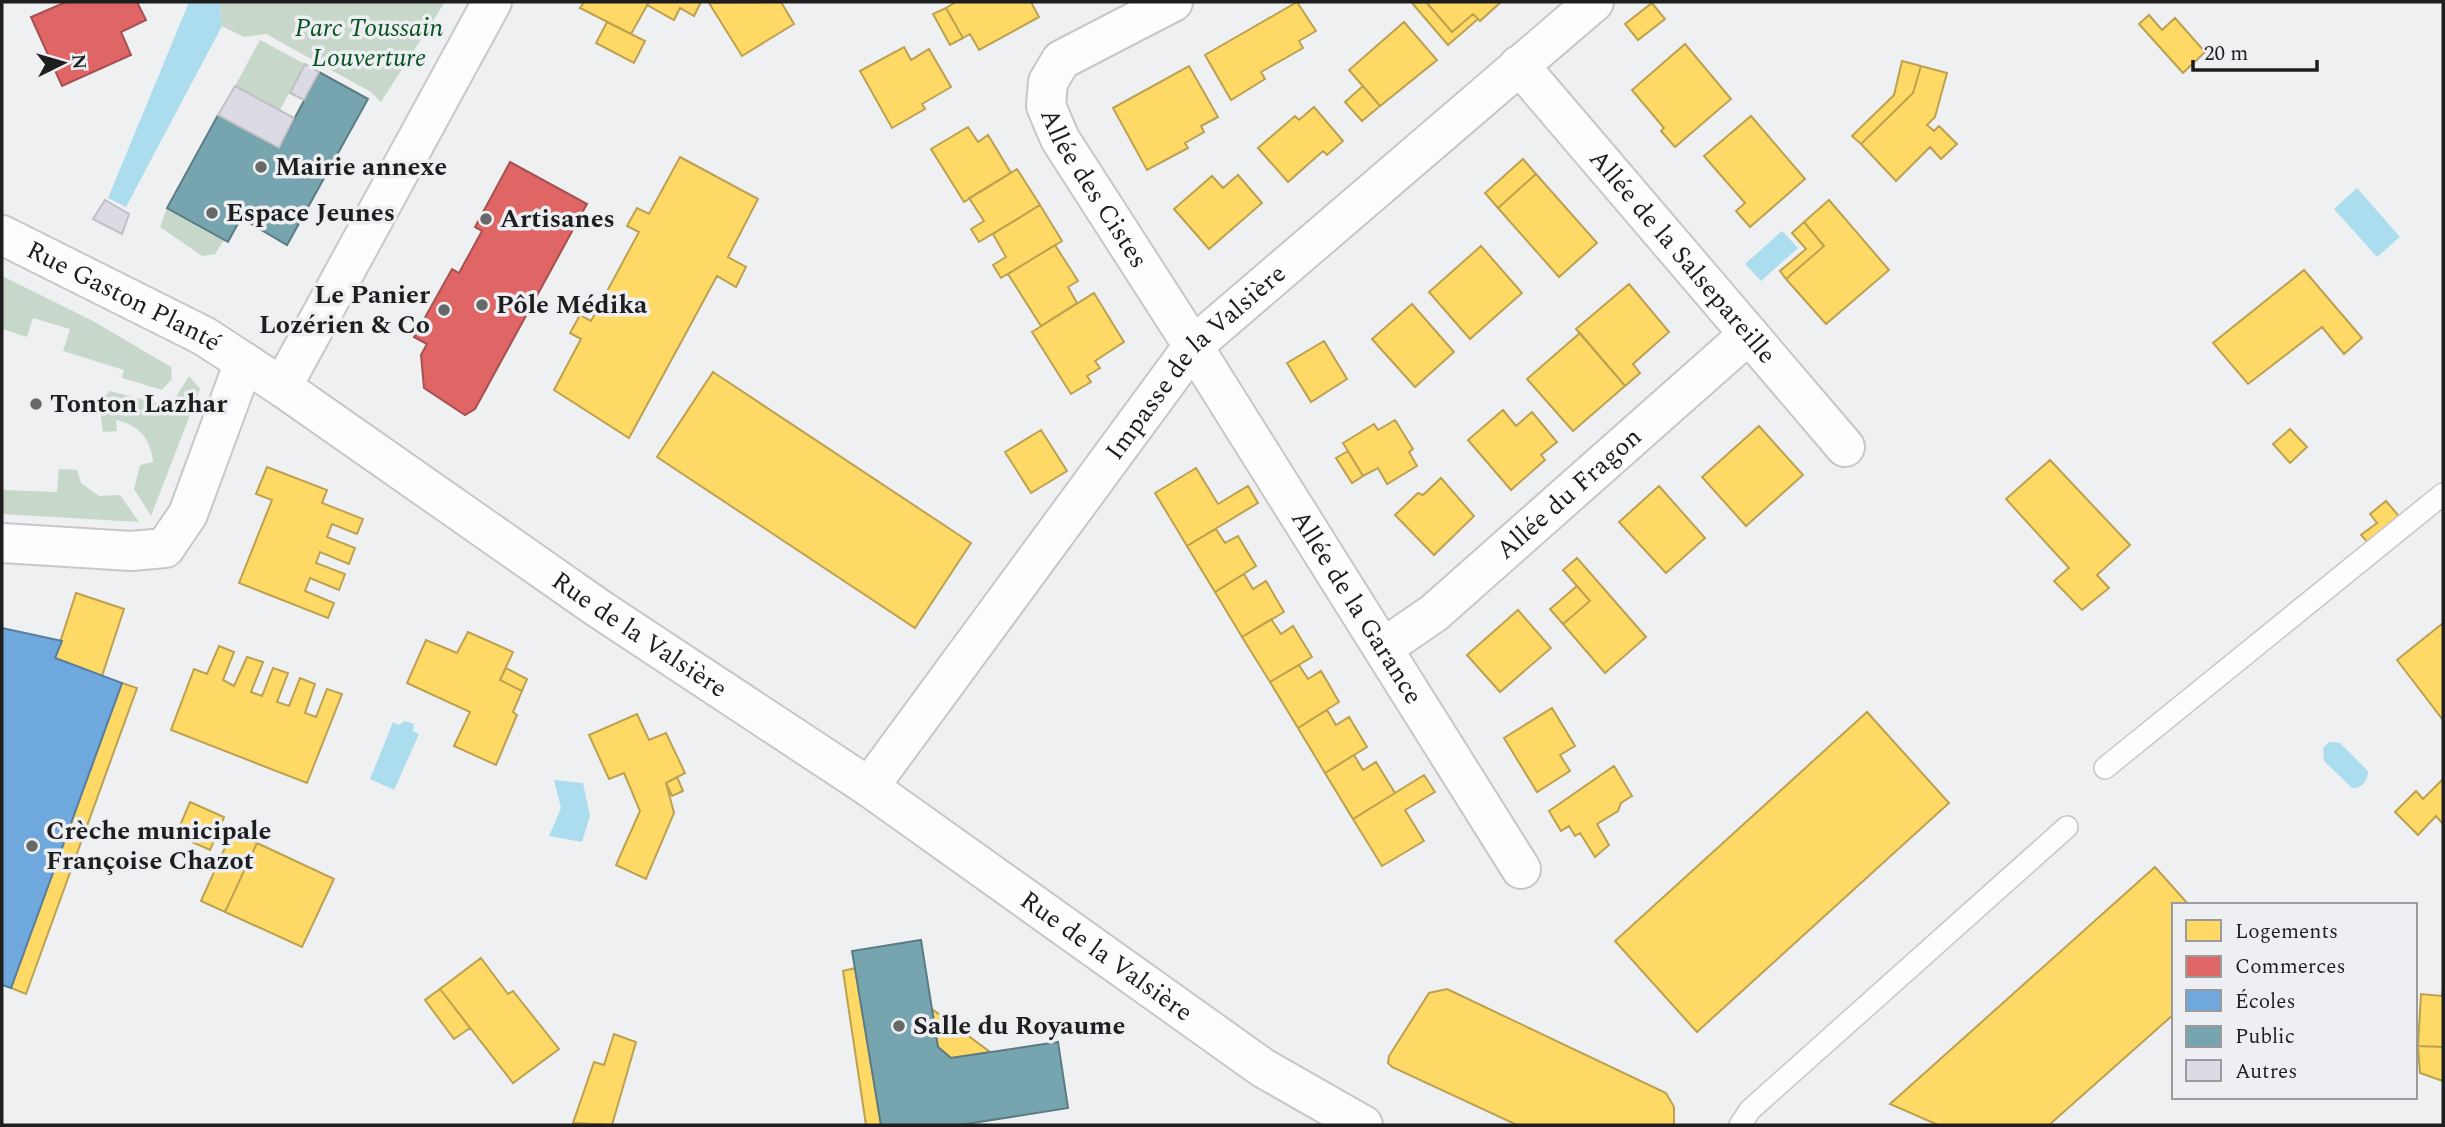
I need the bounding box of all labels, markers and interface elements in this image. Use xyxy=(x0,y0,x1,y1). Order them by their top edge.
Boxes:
park label: Parc Toussain Louverture xyxy=(295,8,444,78)
north arrow xyxy=(28,28,98,98)
scale bar xyxy=(2193,28,2317,72)
text: 20 m xyxy=(2204,38,2248,70)
text: N xyxy=(63,53,94,71)
street label: Allée des Cistes xyxy=(1029,102,1158,276)
street label: Allée de la Salsepareille xyxy=(1579,140,1786,373)
place label: Mairie annexe xyxy=(275,147,447,187)
marker: Mairie annexe xyxy=(253,159,269,175)
place label: Espace Jeunes xyxy=(226,193,395,233)
place label: Artisanes xyxy=(500,199,615,239)
marker: Espace Jeunes xyxy=(204,205,220,221)
marker: Artisanes xyxy=(478,211,494,227)
street label: Rue Gaston Planté xyxy=(19,230,229,362)
street label: Impasse de la Valsière xyxy=(1095,254,1295,469)
place label: Le Panier Lozérien & Co xyxy=(259,275,431,345)
place label: Pôle Médika xyxy=(496,285,648,325)
marker: Pôle Médika xyxy=(474,297,490,313)
marker: Le Panier Lozérien & Co xyxy=(436,302,452,318)
place label: Tonton Lazhar xyxy=(50,384,228,424)
marker: Tonton Lazhar xyxy=(28,396,44,412)
street label: Allée du Fragon xyxy=(1487,418,1651,569)
street label: Allée de la Garance xyxy=(1281,502,1433,712)
street label: Rue de la Valsière xyxy=(543,561,736,708)
place label: Crèche municipale Françoise Chazot xyxy=(46,811,271,881)
marker: Crèche municipale Françoise Chazot xyxy=(24,838,40,854)
street label: Rue de la Valsière xyxy=(1012,881,1201,1032)
legend xyxy=(2172,903,2417,1099)
text: Logements xyxy=(2235,916,2338,948)
text: Commerces xyxy=(2235,951,2346,983)
text: Écoles xyxy=(2235,986,2296,1018)
place label: Salle du Royaume xyxy=(913,1006,1125,1046)
marker: Salle du Royaume xyxy=(891,1018,907,1034)
text: Public xyxy=(2235,1021,2295,1053)
text: Autres xyxy=(2235,1056,2297,1088)

